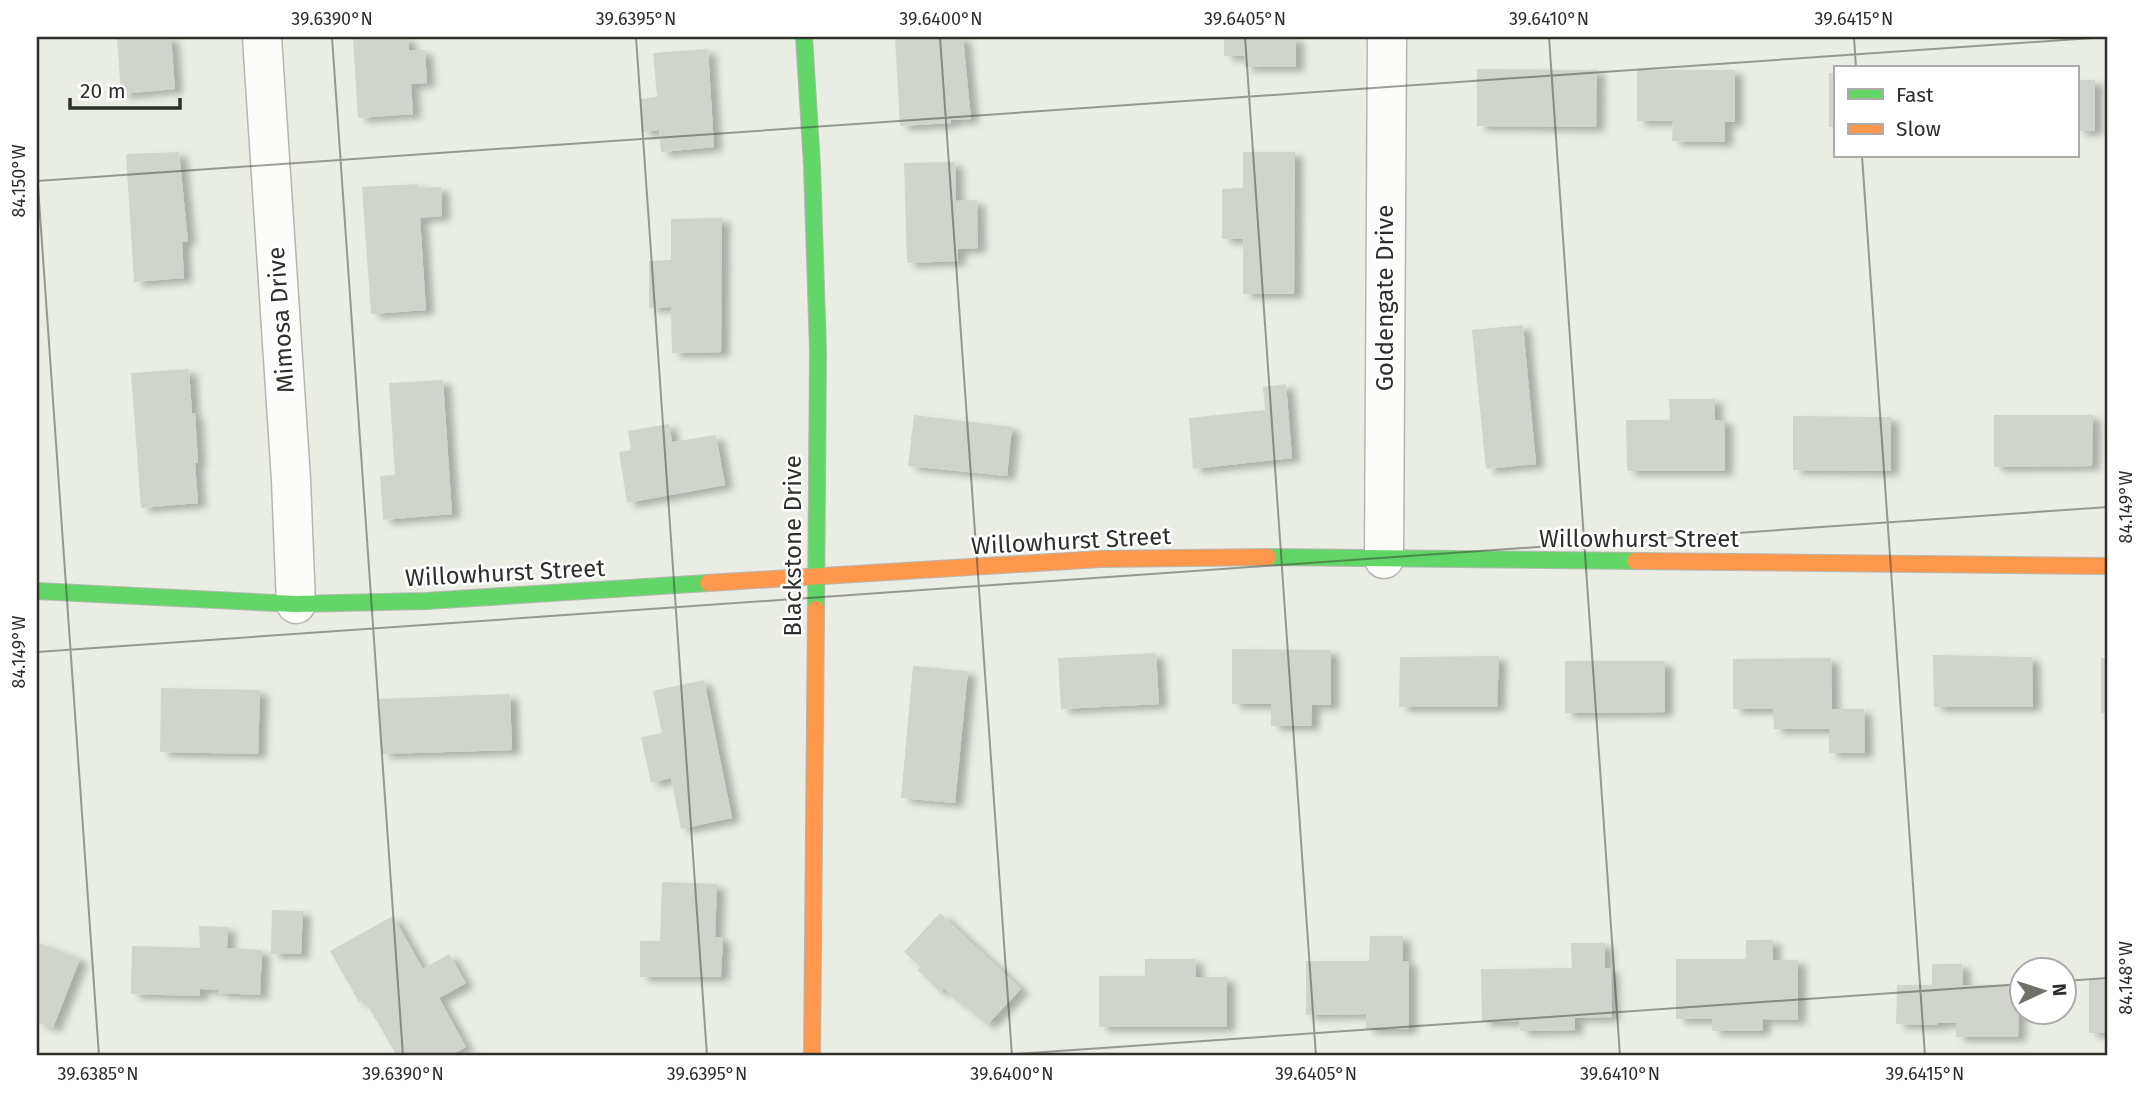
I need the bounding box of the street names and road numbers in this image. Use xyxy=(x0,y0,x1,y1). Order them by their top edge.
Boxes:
street label: Goldengate Drive xyxy=(1371,205,1399,391)
street label: Mimosa Drive xyxy=(262,246,300,394)
street label: Blackstone Drive xyxy=(779,455,807,637)
street label: Willowhurst Street xyxy=(970,522,1172,560)
street label: Willowhurst Street xyxy=(1539,525,1739,553)
street label: Willowhurst Street xyxy=(404,554,606,592)

